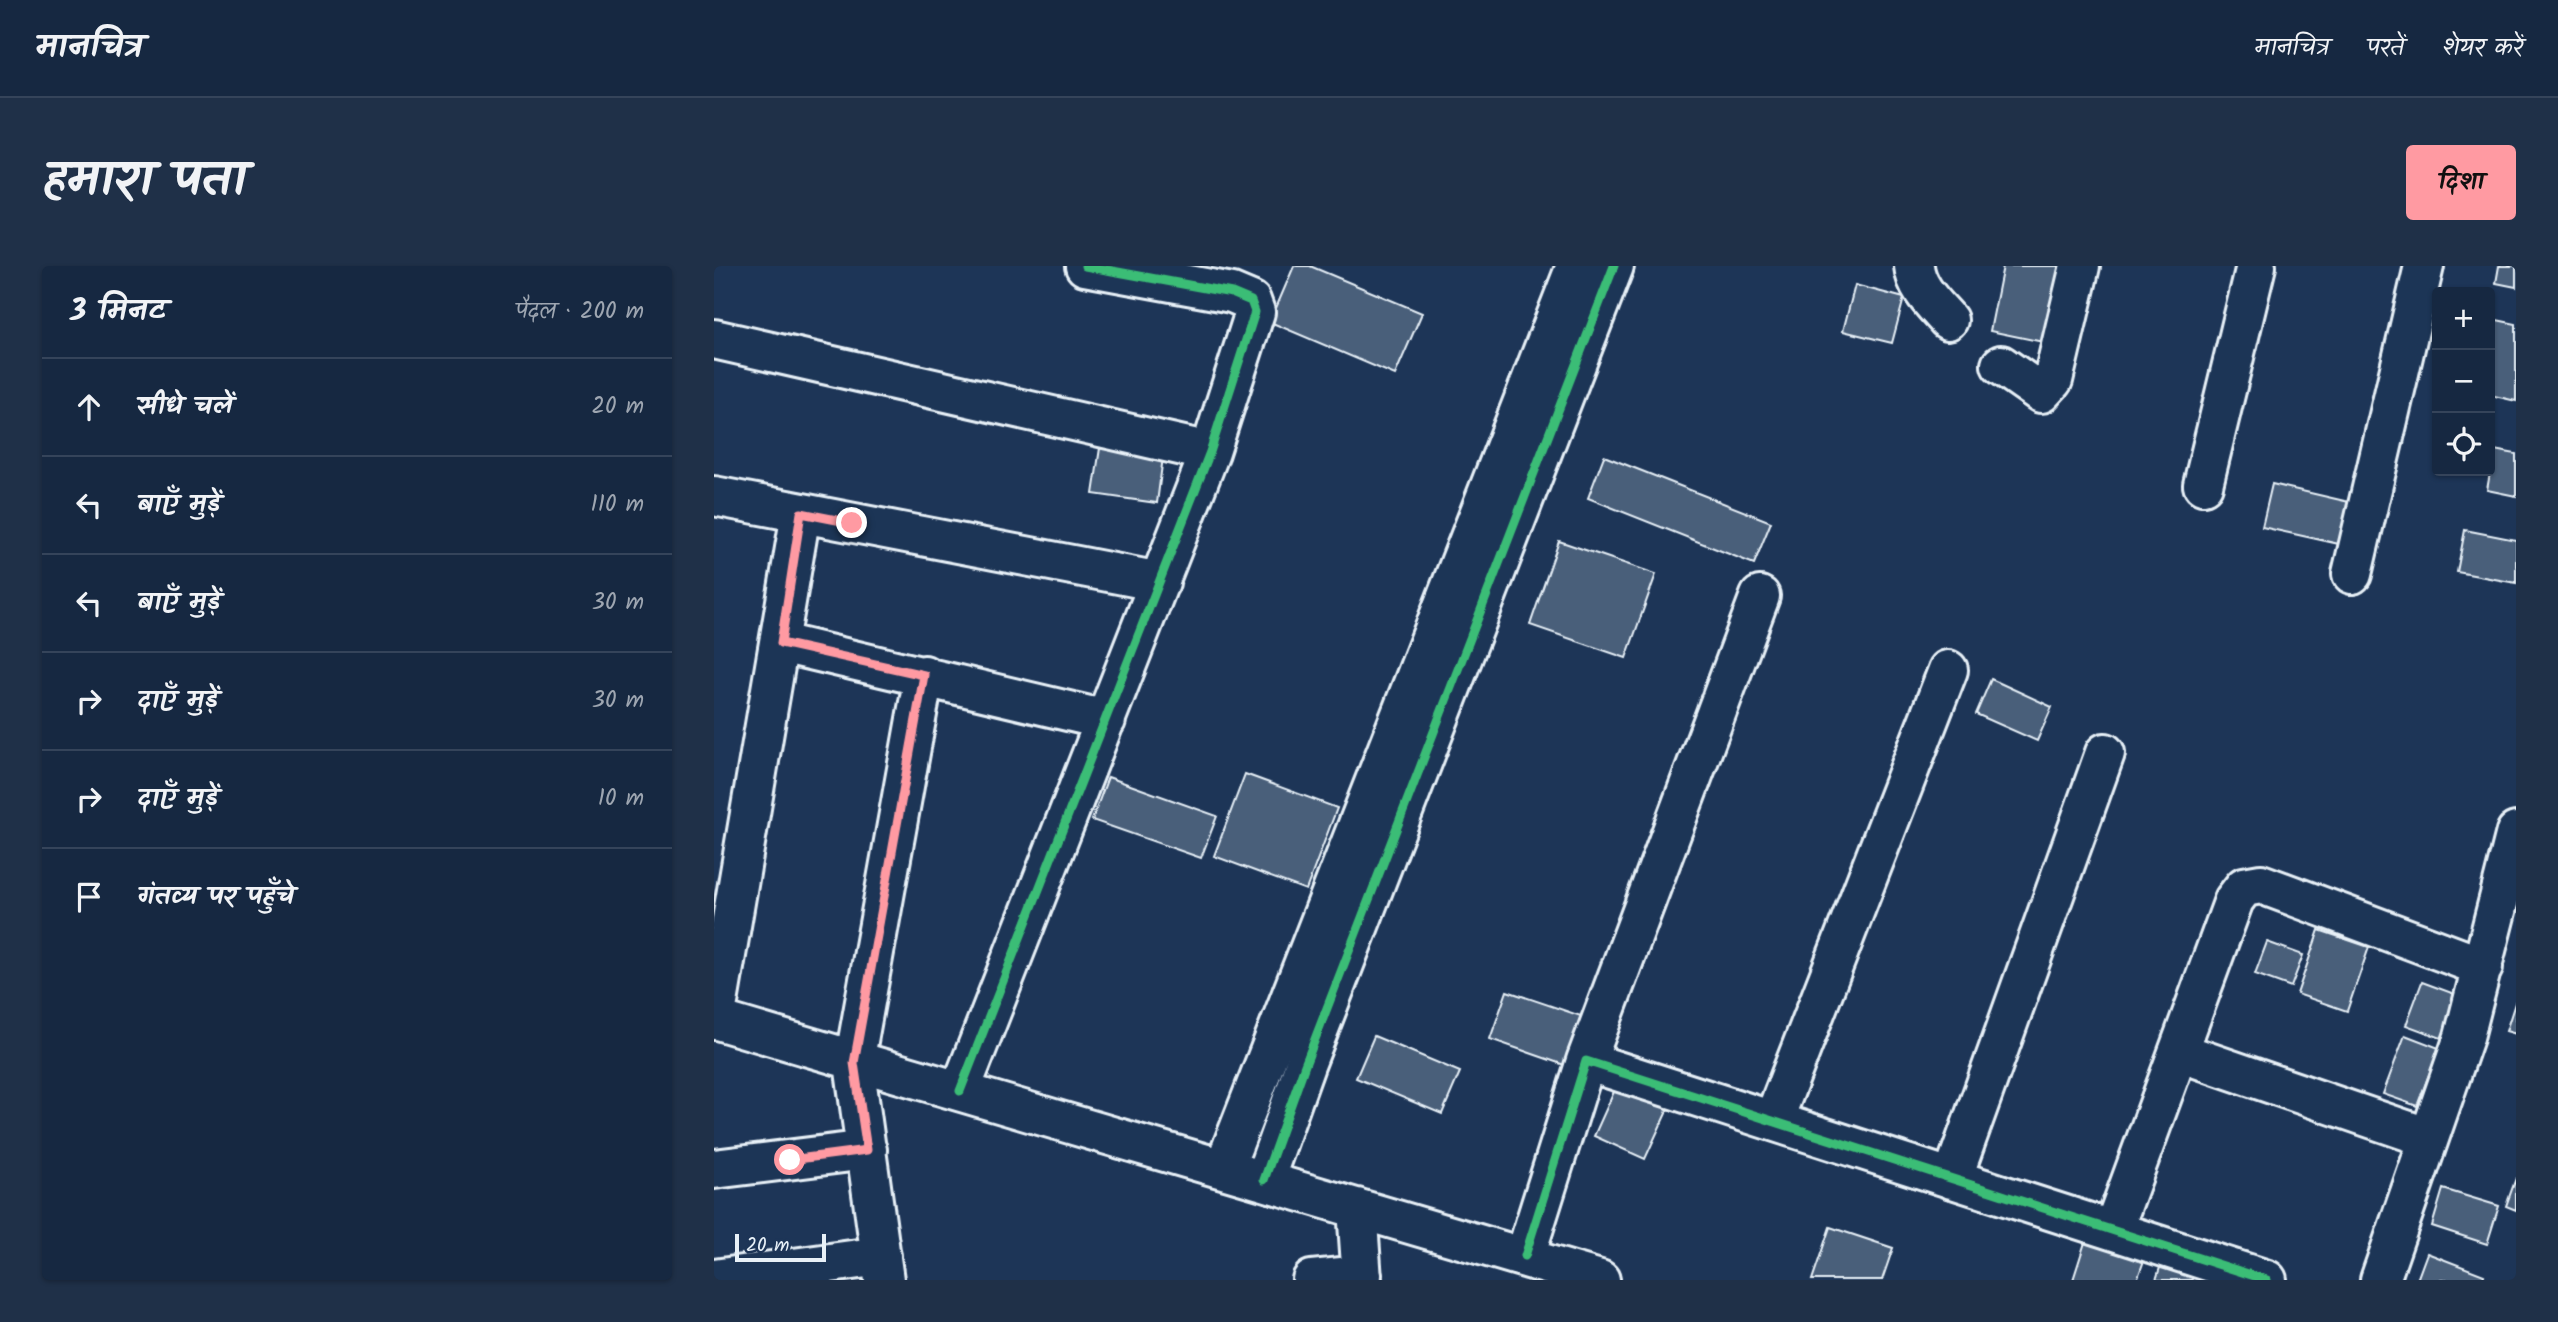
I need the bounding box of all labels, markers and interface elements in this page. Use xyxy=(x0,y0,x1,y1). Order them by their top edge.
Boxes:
text: मानचित्र xyxy=(35,22,143,75)
text: मानचित्र xyxy=(2254,29,2329,68)
text: परतें xyxy=(2367,29,2404,68)
text: शेयर करें xyxy=(2442,29,2523,68)
text: हमारा पता xyxy=(42,143,246,221)
button: दिशा xyxy=(2406,145,2516,220)
map controls xyxy=(2432,287,2495,476)
button: + xyxy=(2432,287,2495,350)
text: 3 मिनट xyxy=(70,288,166,336)
text: पैदल · 200 m xyxy=(515,294,644,330)
button: − xyxy=(2432,350,2495,413)
text: सीधे चलें xyxy=(137,386,233,428)
icon: ahead xyxy=(70,388,108,426)
text: 20 m xyxy=(592,389,644,425)
button: locate xyxy=(2432,413,2495,476)
text: बाएँ मुड़ें xyxy=(137,484,220,526)
icon: left xyxy=(70,486,108,524)
text: 110 m xyxy=(591,487,644,523)
route end xyxy=(836,507,867,538)
text: बाएँ मुड़ें xyxy=(137,582,220,624)
icon: left xyxy=(70,584,108,622)
text: 30 m xyxy=(592,585,644,621)
text: दाएँ मुड़ें xyxy=(137,680,218,722)
icon: right xyxy=(70,682,108,720)
text: 30 m xyxy=(592,683,644,719)
text: दाएँ मुड़ें xyxy=(137,778,218,820)
icon: right xyxy=(70,780,108,818)
text: 10 m xyxy=(598,781,644,817)
text: गंतव्य पर पहुँचे xyxy=(137,876,294,918)
icon: arrive xyxy=(70,878,108,916)
route start xyxy=(774,1144,805,1175)
scale bar xyxy=(735,1231,826,1263)
text: 20 m xyxy=(746,1231,789,1261)

